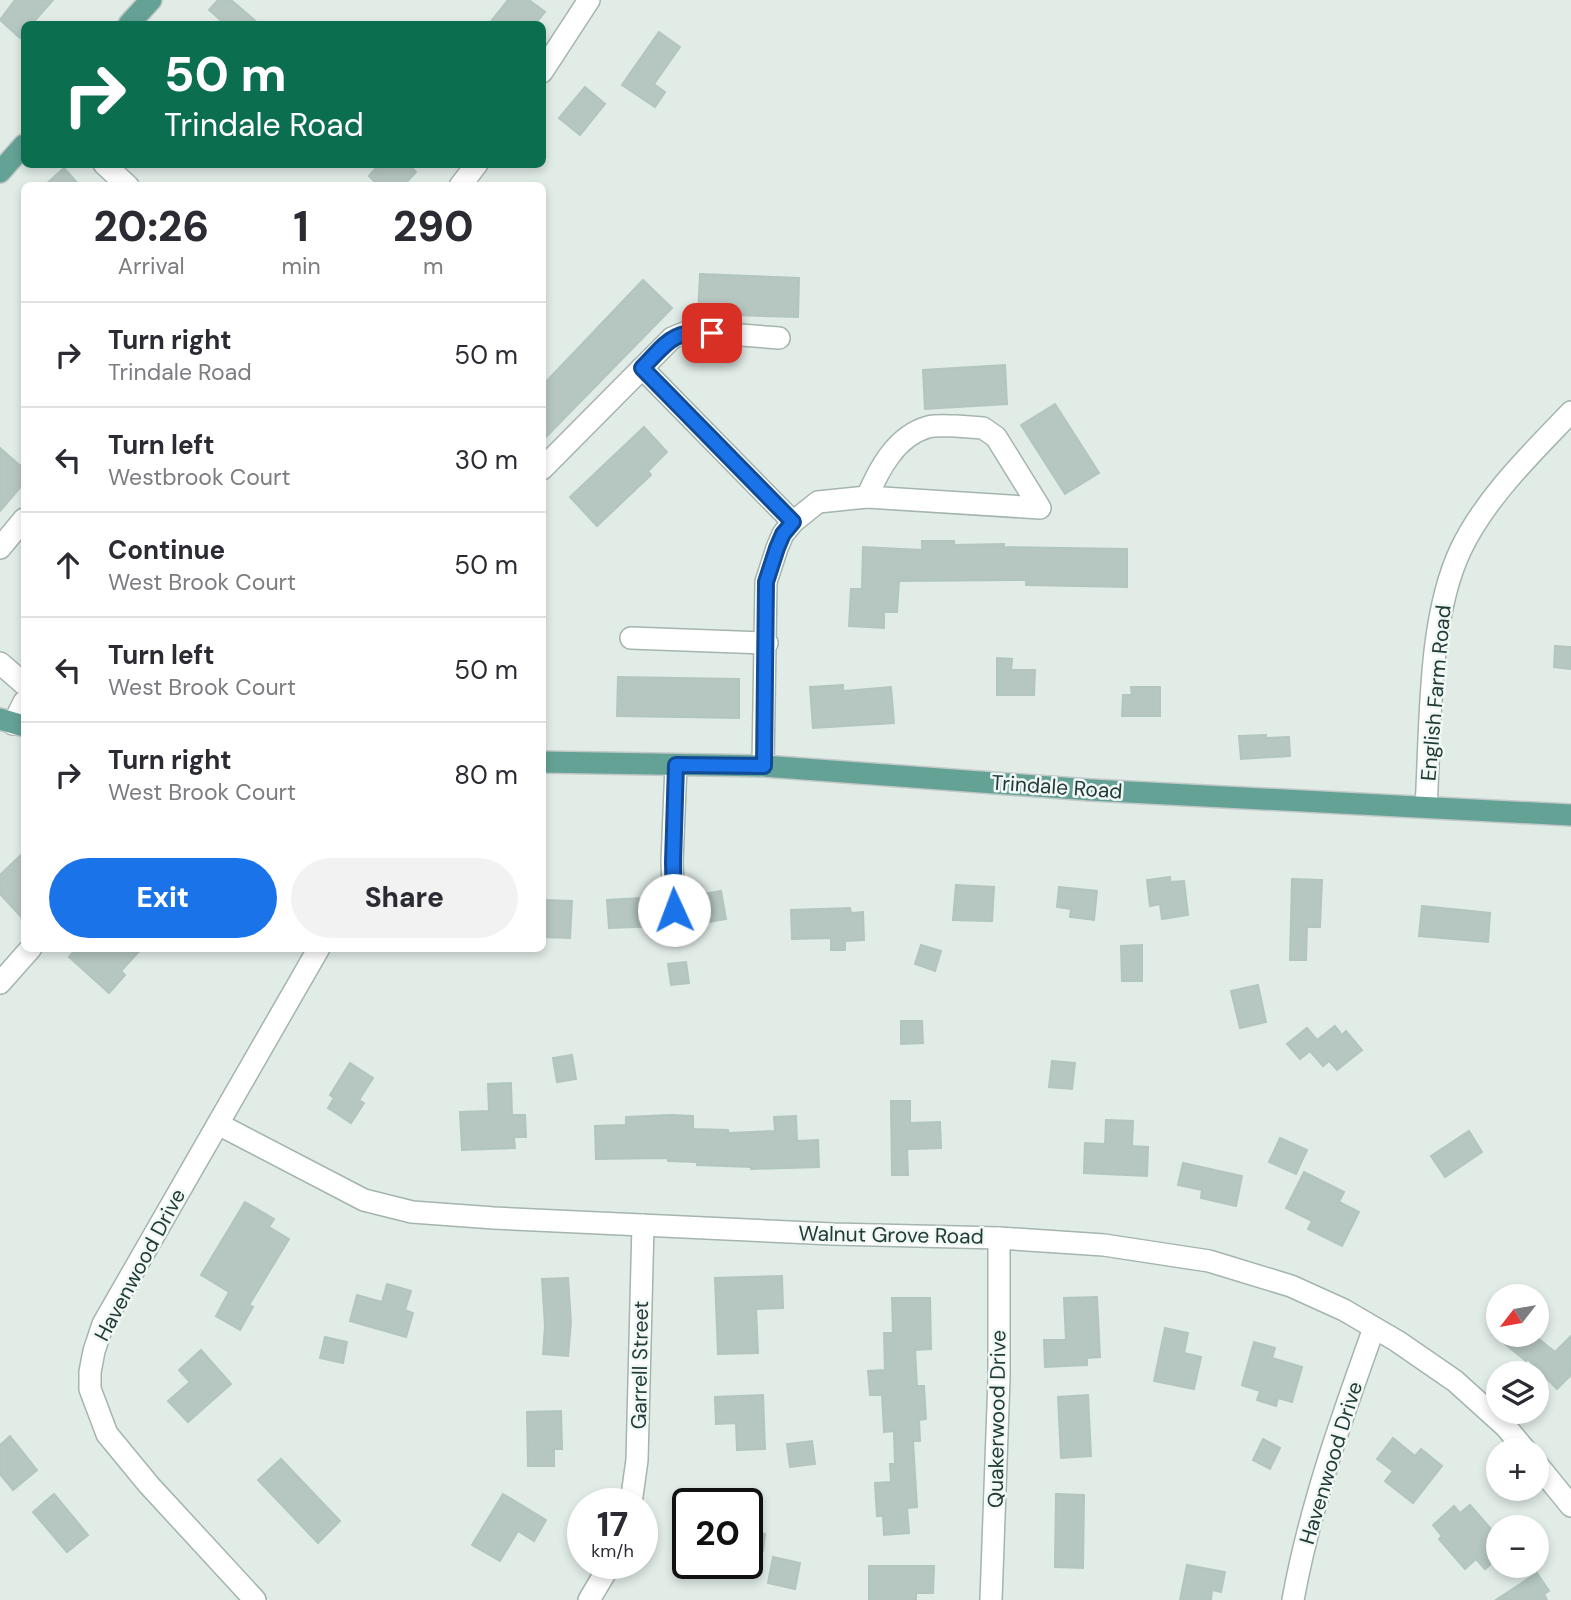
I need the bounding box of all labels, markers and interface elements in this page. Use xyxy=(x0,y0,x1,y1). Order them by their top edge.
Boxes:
text: 50 m xyxy=(164,42,287,106)
icon: right xyxy=(49,49,140,140)
text: Trindale Road xyxy=(164,104,364,146)
text: 20:26 xyxy=(93,199,209,254)
text: 1 xyxy=(293,199,309,254)
text: 290 xyxy=(393,199,474,254)
text: Arrival xyxy=(118,251,185,281)
text: min xyxy=(281,251,321,281)
text: m xyxy=(423,251,444,281)
pin xyxy=(682,303,742,363)
icon: arrive xyxy=(693,314,731,352)
text: Turn right xyxy=(108,323,232,357)
icon: right xyxy=(49,336,87,374)
text: 50 m xyxy=(454,338,518,372)
text: Trindale Road xyxy=(108,357,252,387)
text: Turn left xyxy=(108,428,215,462)
icon: left xyxy=(49,441,87,479)
text: 30 m xyxy=(455,443,518,477)
text: Westbrook Court xyxy=(108,462,291,492)
text: Continue xyxy=(108,533,225,567)
icon: ahead xyxy=(49,546,87,584)
text: 50 m xyxy=(454,548,518,582)
text: West Brook Court xyxy=(108,567,296,597)
street label: English Farm Road xyxy=(1414,604,1458,782)
text: Turn left xyxy=(108,638,215,672)
icon: left xyxy=(49,651,87,689)
text: 50 m xyxy=(454,653,518,687)
text: West Brook Court xyxy=(108,672,296,702)
text: Turn right xyxy=(108,743,232,777)
icon: right xyxy=(49,756,87,794)
text: 80 m xyxy=(454,758,518,792)
street label: Trindale Road xyxy=(991,768,1123,806)
text: West Brook Court xyxy=(108,777,296,807)
button: Exit xyxy=(49,858,277,938)
button: Share xyxy=(291,858,518,938)
position arrow xyxy=(637,873,711,947)
street label: Havenwood Drive xyxy=(88,1184,192,1346)
street label: Walnut Grove Road xyxy=(798,1219,984,1251)
north arrow xyxy=(1486,1284,1549,1348)
map controls xyxy=(1486,1284,1549,1578)
street label: Garrell Street xyxy=(625,1300,655,1430)
street label: Quakerwood Drive xyxy=(981,1330,1013,1508)
button: layers xyxy=(1486,1361,1549,1424)
street label: Havenwood Drive xyxy=(1293,1378,1369,1548)
button: + xyxy=(1486,1438,1549,1501)
speed limit sign: 20 xyxy=(672,1488,763,1579)
text: 17 xyxy=(597,1501,628,1547)
button: − xyxy=(1486,1515,1549,1578)
text: km/h xyxy=(591,1539,634,1563)

